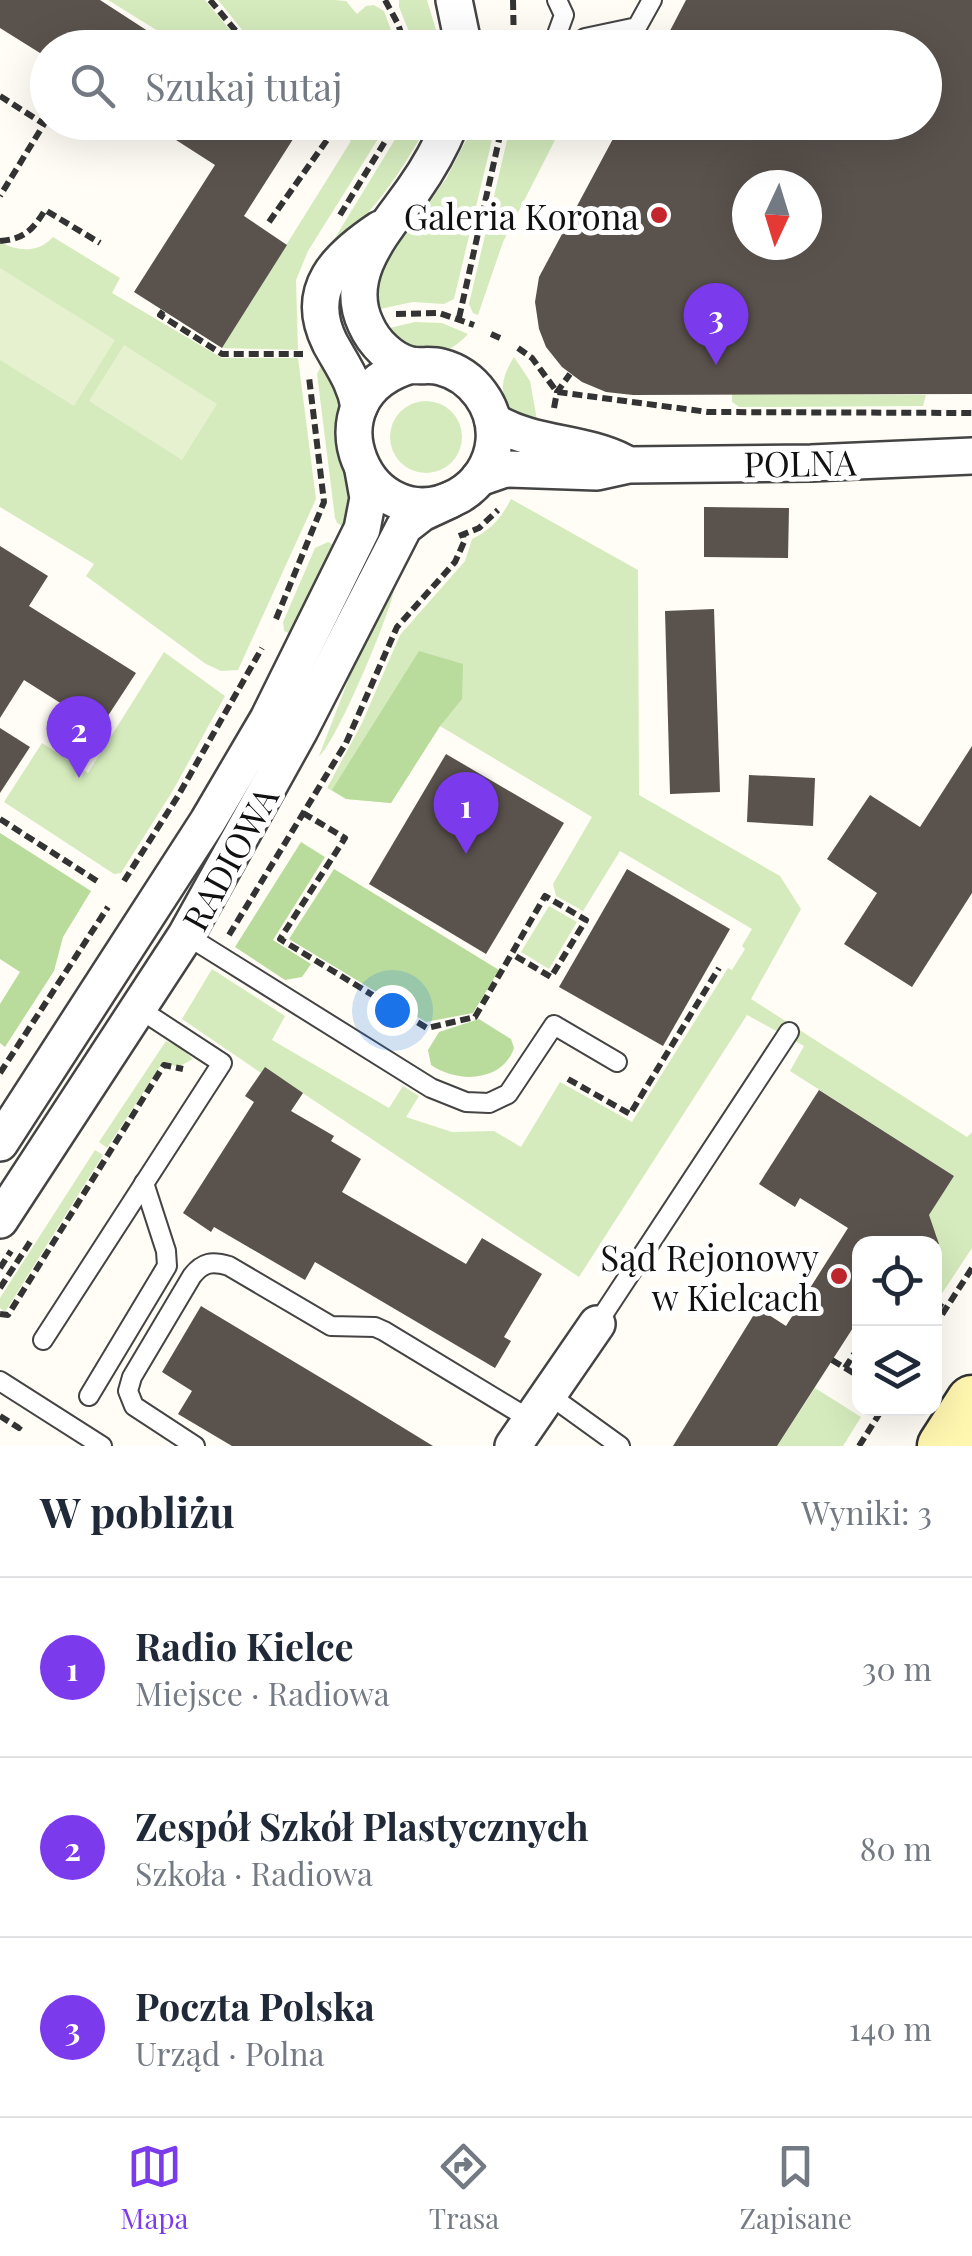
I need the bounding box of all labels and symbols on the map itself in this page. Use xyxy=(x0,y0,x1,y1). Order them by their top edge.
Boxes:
north arrow xyxy=(732,170,822,260)
place label: Galeria Korona xyxy=(404,192,640,239)
marker: Galeria Korona xyxy=(648,204,670,226)
pin: 3 xyxy=(684,282,748,365)
street label: POLNA xyxy=(743,437,858,486)
pin: 2 xyxy=(46,696,112,778)
pin: 1 xyxy=(434,772,498,854)
street label: RADIOWA xyxy=(170,777,288,938)
your location xyxy=(367,985,418,1036)
place label: Sąd Rejonowy w Kielcach xyxy=(600,1233,819,1320)
marker: Sąd Rejonowy w Kielcach xyxy=(828,1265,850,1287)

